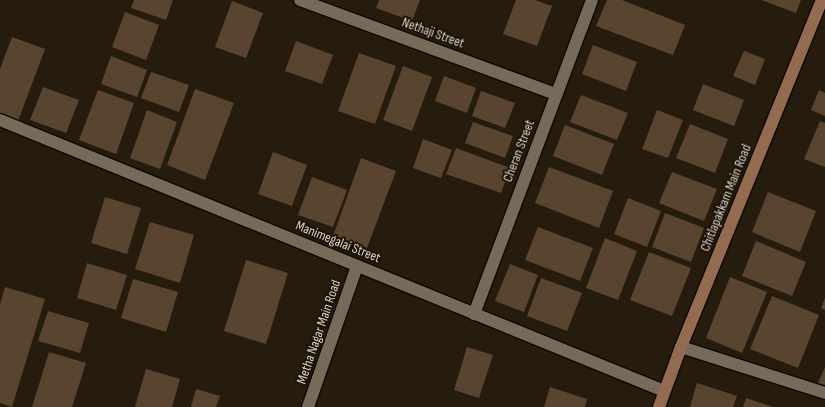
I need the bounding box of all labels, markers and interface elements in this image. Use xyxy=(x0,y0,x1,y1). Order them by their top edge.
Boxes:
street label: Nethaji Street xyxy=(399,14,467,52)
street label: Cheran Street xyxy=(499,117,539,185)
street label: Chitlapakkam Main Road xyxy=(697,142,755,254)
street label: Manimegalai Street xyxy=(293,217,383,267)
street label: Metha Nagar Main Road xyxy=(293,278,345,386)

